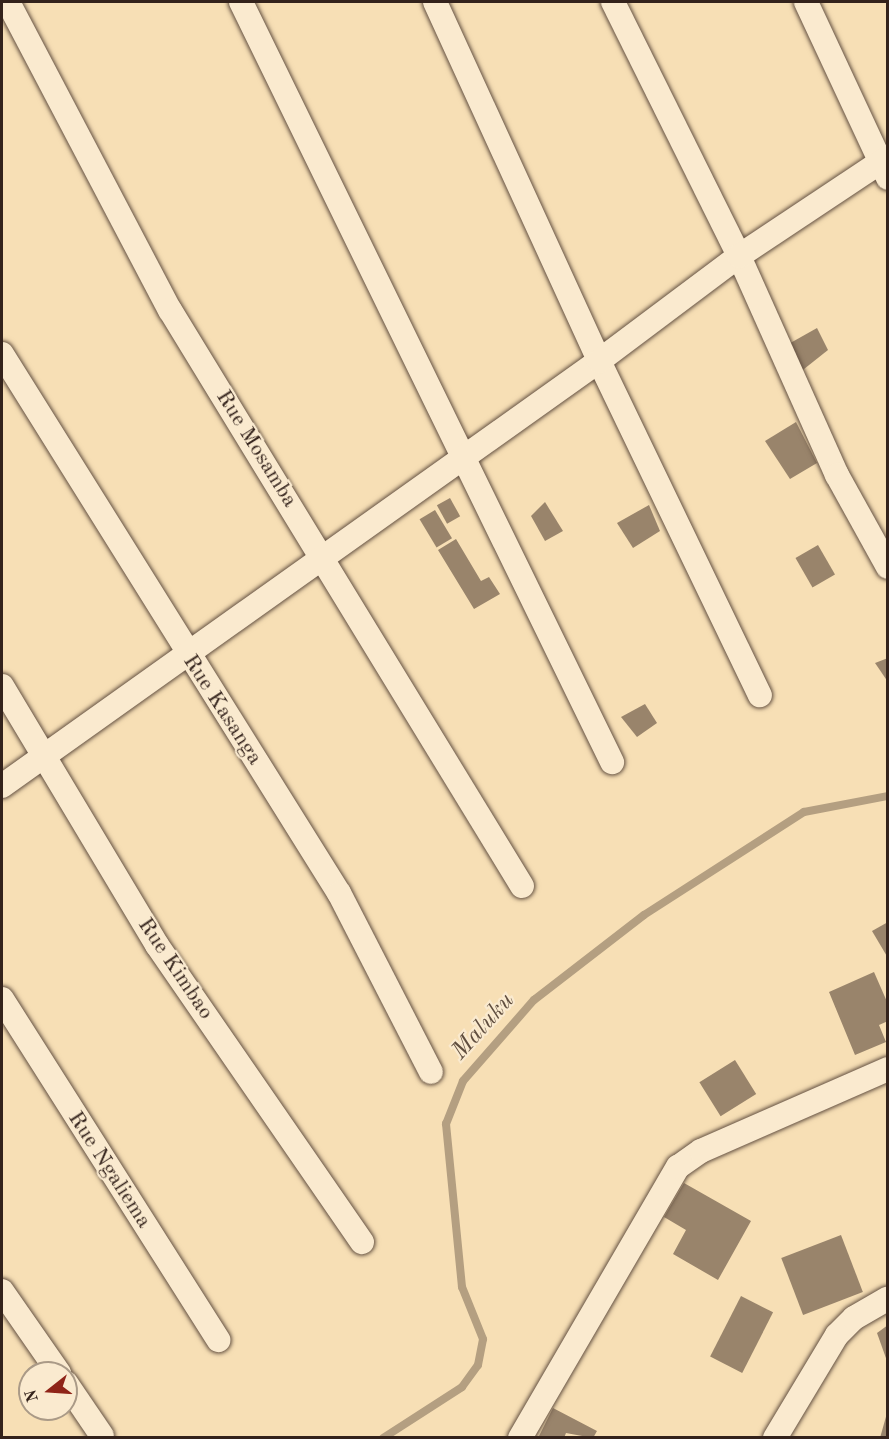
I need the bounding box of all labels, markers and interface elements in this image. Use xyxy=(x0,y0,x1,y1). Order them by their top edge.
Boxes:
street label: Rue Mosamba xyxy=(210,386,302,512)
street label: Rue Kasanga xyxy=(177,650,267,770)
street label: Rue Kimbao xyxy=(131,913,219,1025)
water label: Maluku xyxy=(446,987,522,1067)
street label: Rue Ngaliema xyxy=(61,1107,157,1233)
north arrow xyxy=(18,1361,78,1421)
text: N xyxy=(23,1387,42,1404)

